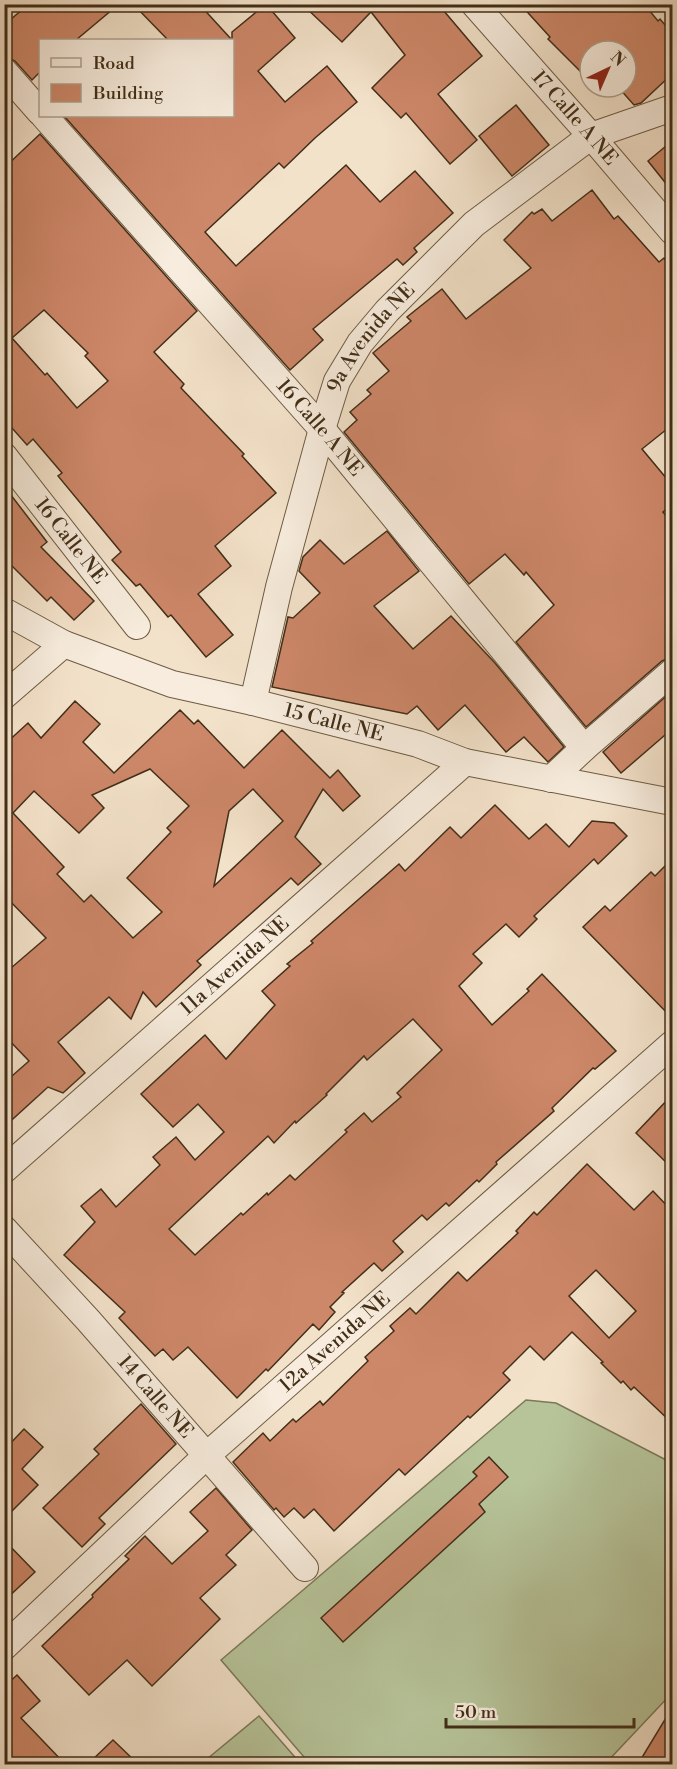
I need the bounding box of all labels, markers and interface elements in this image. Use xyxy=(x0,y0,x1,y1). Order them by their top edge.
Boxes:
legend xyxy=(39,39,234,117)
north arrow xyxy=(578,39,638,99)
text: N xyxy=(606,47,629,71)
text: Road xyxy=(93,52,136,75)
street label: 17 Calle A NE xyxy=(526,65,623,171)
text: Building xyxy=(92,82,164,105)
street label: 9a Avenida NE xyxy=(322,278,420,395)
street label: 16 Calle A NE xyxy=(271,374,368,482)
street label: 16 Calle NE xyxy=(29,493,112,589)
street label: 15 Calle NE xyxy=(281,698,387,747)
street label: 11a Avenida NE xyxy=(175,911,294,1021)
street label: 12a Avenida NE xyxy=(274,1286,396,1398)
street label: 14 Calle NE xyxy=(112,1350,198,1444)
scale bar xyxy=(446,1691,634,1729)
text: 50 m xyxy=(455,1701,497,1724)

